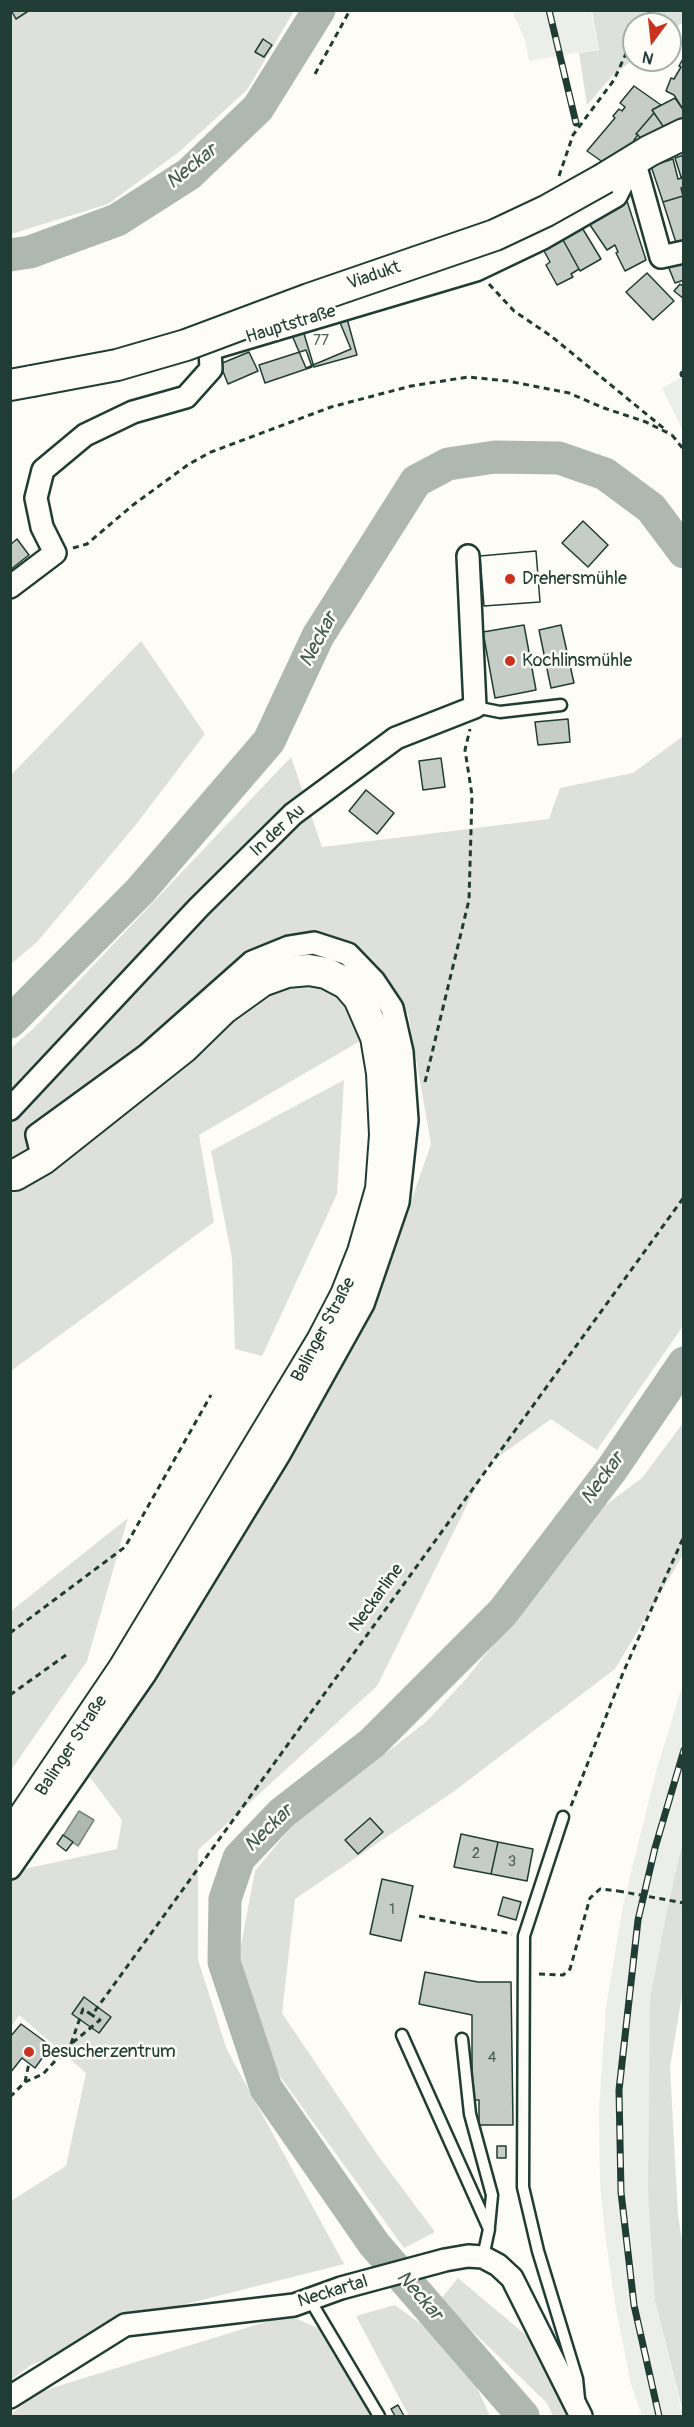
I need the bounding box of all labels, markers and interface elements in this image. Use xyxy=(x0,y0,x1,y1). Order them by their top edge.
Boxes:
north arrow xyxy=(622,12,682,72)
text: N xyxy=(640,46,656,69)
water label: Neckar xyxy=(162,139,222,195)
street label: Viadukt xyxy=(344,257,404,295)
street label: Hauptstraße xyxy=(243,301,339,349)
house number: 77 xyxy=(313,332,329,350)
place label: Drehersmühle xyxy=(522,568,627,590)
marker: Drehersmühle xyxy=(503,572,517,586)
water label: Neckar xyxy=(295,609,343,671)
place label: Kochlinsmühle xyxy=(522,650,632,672)
marker: Kochlinsmühle xyxy=(503,654,517,668)
street label: In der Au xyxy=(246,800,310,862)
street label: Balinger Straße xyxy=(287,1274,361,1386)
water label: Neckar xyxy=(576,1448,630,1510)
street label: Neckarline xyxy=(345,1560,409,1636)
street label: Balinger Straße xyxy=(31,1692,113,1800)
water label: Neckar xyxy=(240,1800,298,1858)
house number: 2 xyxy=(472,1845,480,1863)
house number: 3 xyxy=(508,1853,516,1871)
house number: 1 xyxy=(389,1901,395,1919)
place label: Besucherzentrum xyxy=(41,2041,176,2063)
marker: Besucherzentrum xyxy=(22,2045,36,2059)
house number: 4 xyxy=(488,2049,496,2067)
water label: Neckar xyxy=(391,2266,447,2326)
street label: Neckartal xyxy=(295,2271,371,2313)

